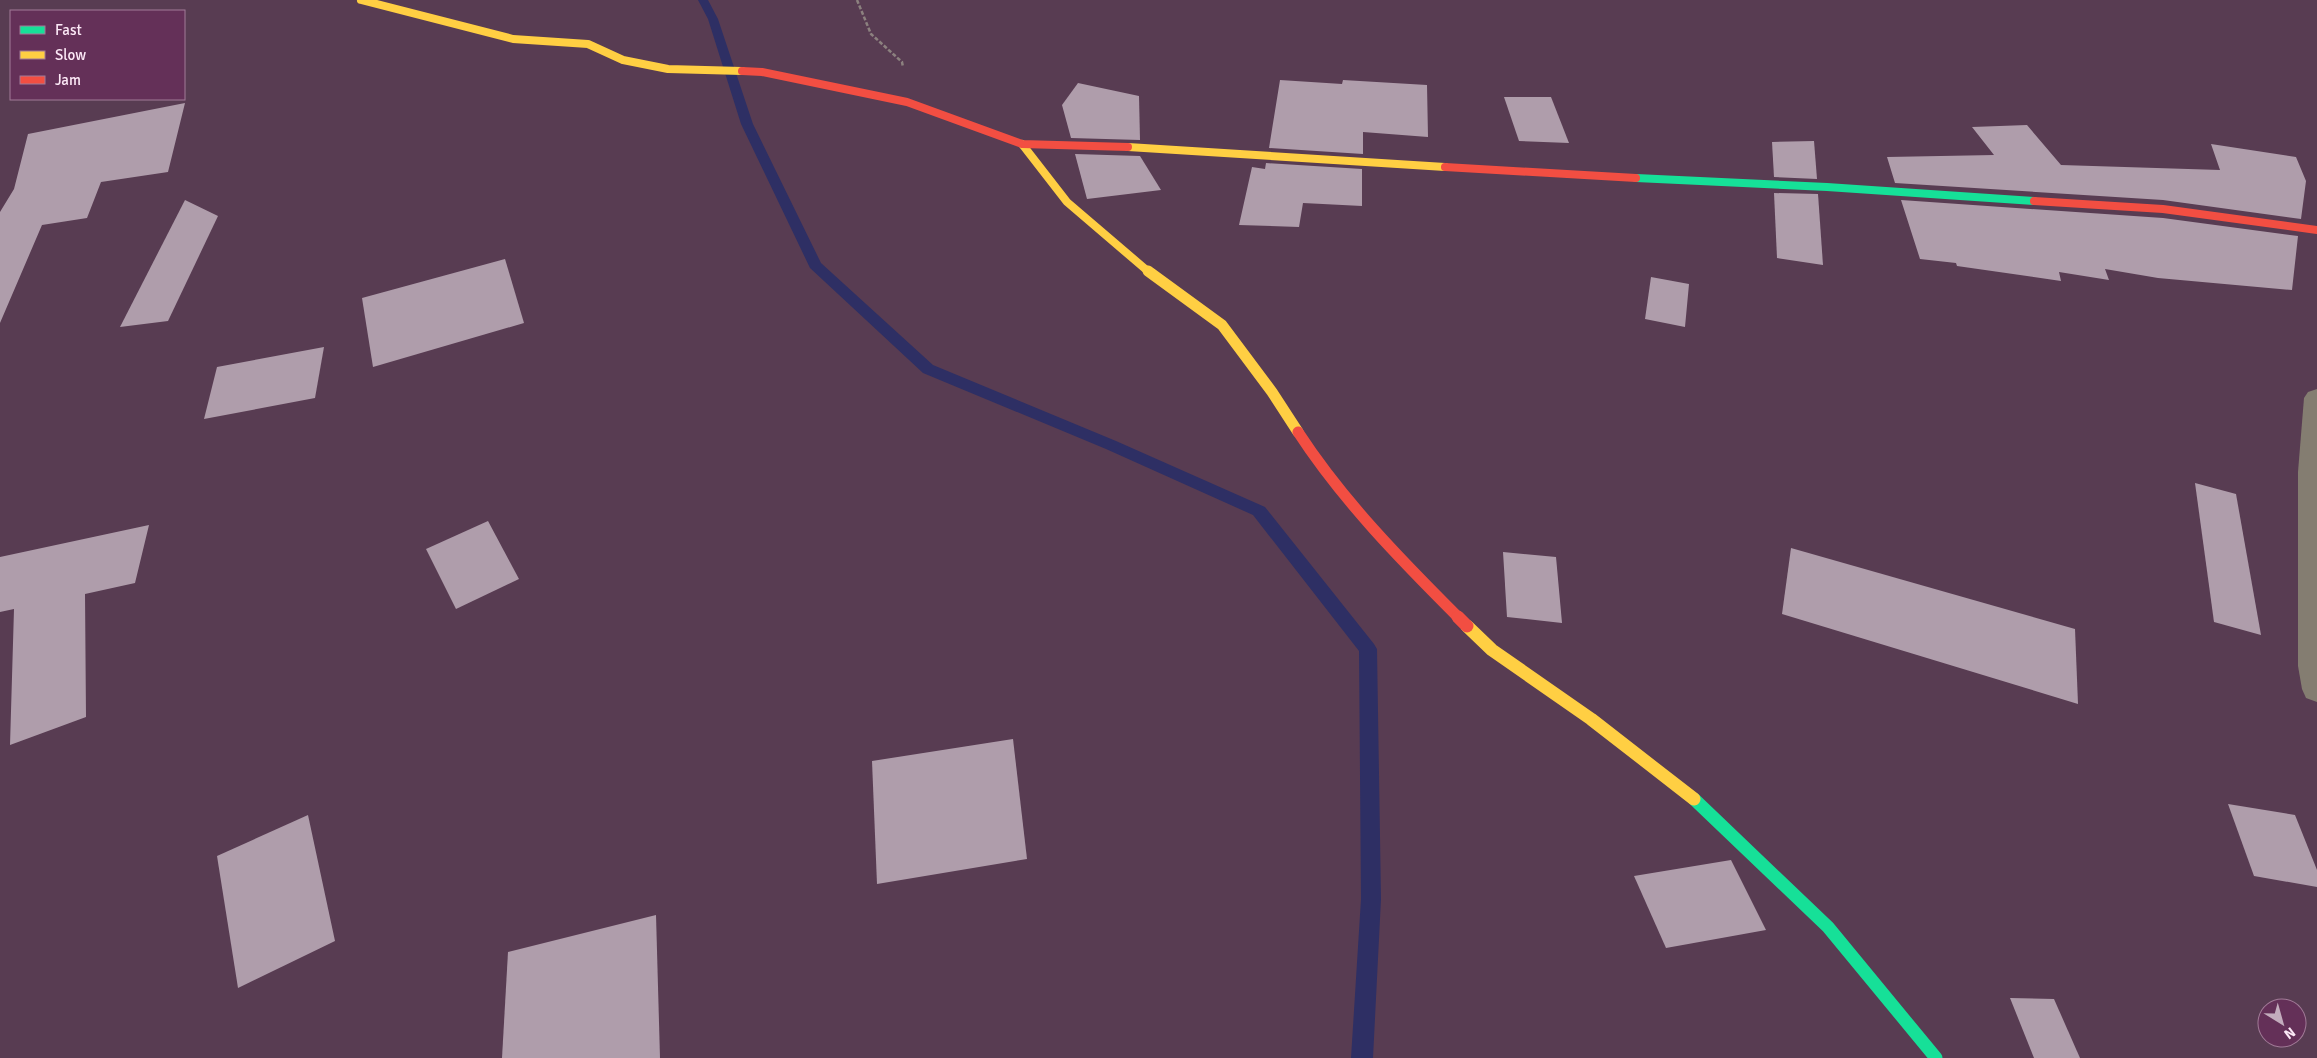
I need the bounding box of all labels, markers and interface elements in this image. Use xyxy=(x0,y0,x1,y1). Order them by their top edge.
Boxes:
legend xyxy=(10,10,185,100)
text: Fast xyxy=(55,21,82,39)
text: Slow xyxy=(55,46,86,64)
text: Jam xyxy=(55,71,81,89)
north arrow xyxy=(2257,998,2307,1048)
text: N xyxy=(2281,1023,2299,1043)

